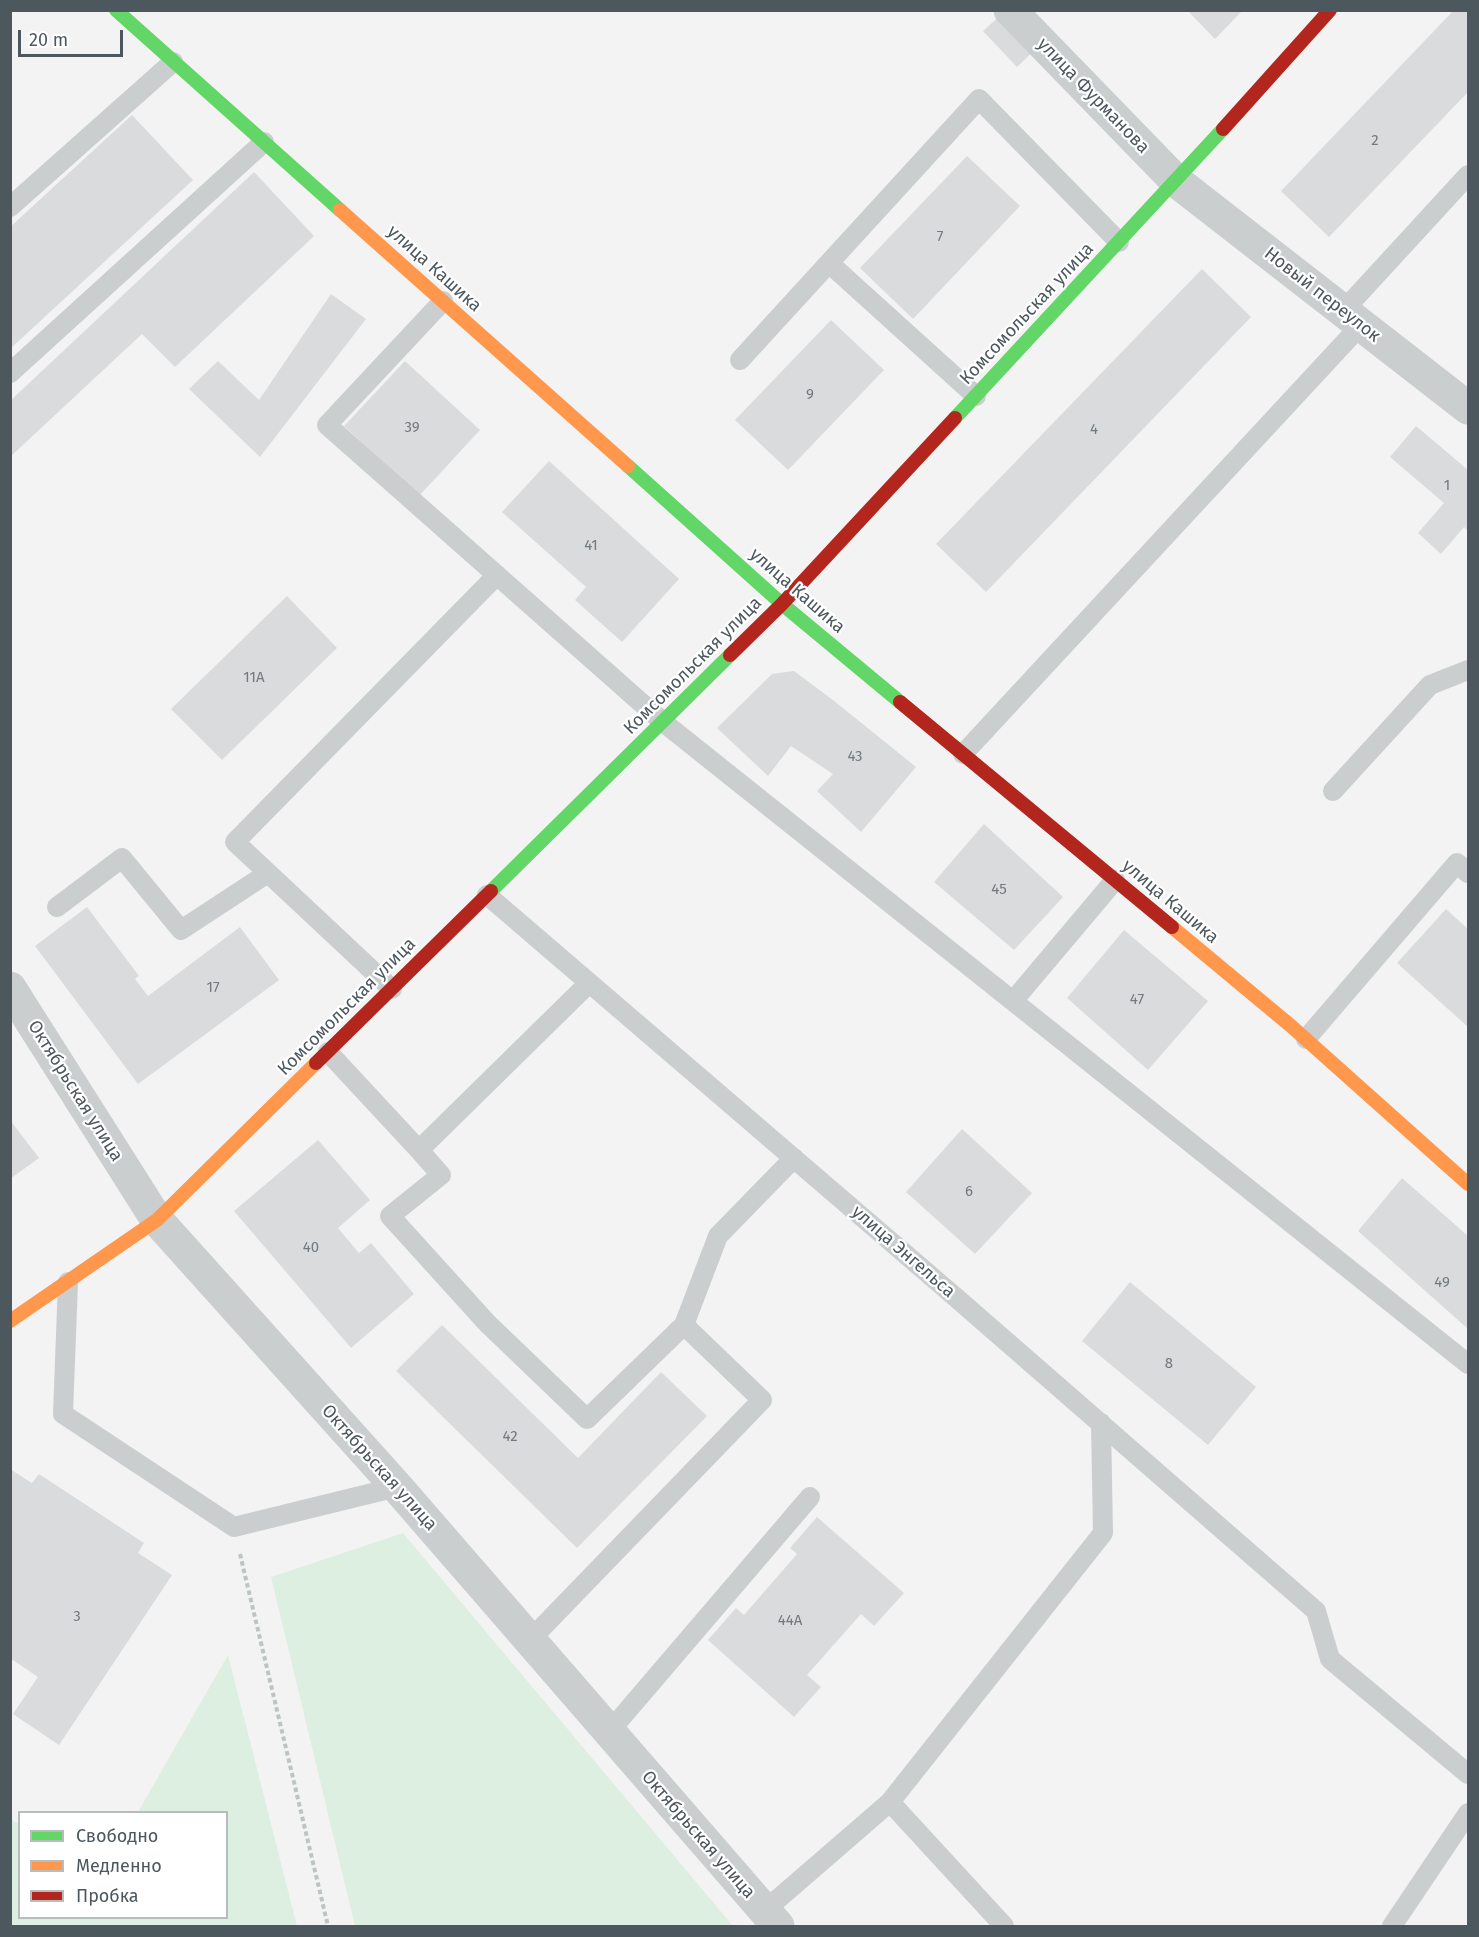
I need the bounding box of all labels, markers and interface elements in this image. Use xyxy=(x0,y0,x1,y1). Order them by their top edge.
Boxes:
scale bar xyxy=(21,18,126,56)
text: 20 m xyxy=(29,29,68,51)
street label: улица Фурманова xyxy=(1032,34,1154,158)
house number: 2 xyxy=(1371,132,1379,150)
street label: улица Кашика xyxy=(382,221,486,317)
house number: 7 xyxy=(937,228,943,246)
street label: Комсомольская улица xyxy=(956,239,1098,389)
street label: Новый переулок xyxy=(1260,243,1384,347)
house number: 9 xyxy=(806,386,814,404)
house number: 39 xyxy=(404,419,420,437)
house number: 4 xyxy=(1090,421,1098,439)
house number: 1 xyxy=(1444,477,1450,495)
house number: 41 xyxy=(584,537,598,555)
street label: улица Кашика xyxy=(745,544,849,638)
street label: Комсомольская улица xyxy=(620,593,766,739)
house number: 11А xyxy=(243,669,265,687)
house number: 43 xyxy=(847,748,863,766)
street label: улица Кашика xyxy=(1117,855,1223,949)
house number: 45 xyxy=(991,881,1007,899)
street label: Комсомольская улица xyxy=(274,934,420,1080)
house number: 17 xyxy=(206,979,220,997)
house number: 47 xyxy=(1130,991,1144,1009)
street label: Октябрьская улица xyxy=(23,1017,127,1165)
house number: 6 xyxy=(965,1183,973,1201)
street label: улица Энгельса xyxy=(847,1201,959,1303)
house number: 40 xyxy=(303,1239,319,1257)
house number: 49 xyxy=(1434,1274,1450,1292)
house number: 8 xyxy=(1165,1355,1173,1373)
street label: Октябрьская улица xyxy=(317,1401,441,1535)
house number: 42 xyxy=(502,1428,518,1446)
house number: 3 xyxy=(73,1608,81,1626)
house number: 44А xyxy=(778,1612,802,1630)
street label: Октябрьская улица xyxy=(637,1767,759,1903)
legend xyxy=(18,1811,228,1919)
text: Свободно xyxy=(76,1825,158,1847)
text: Медленно xyxy=(76,1855,162,1877)
text: Пробка xyxy=(76,1885,139,1907)

